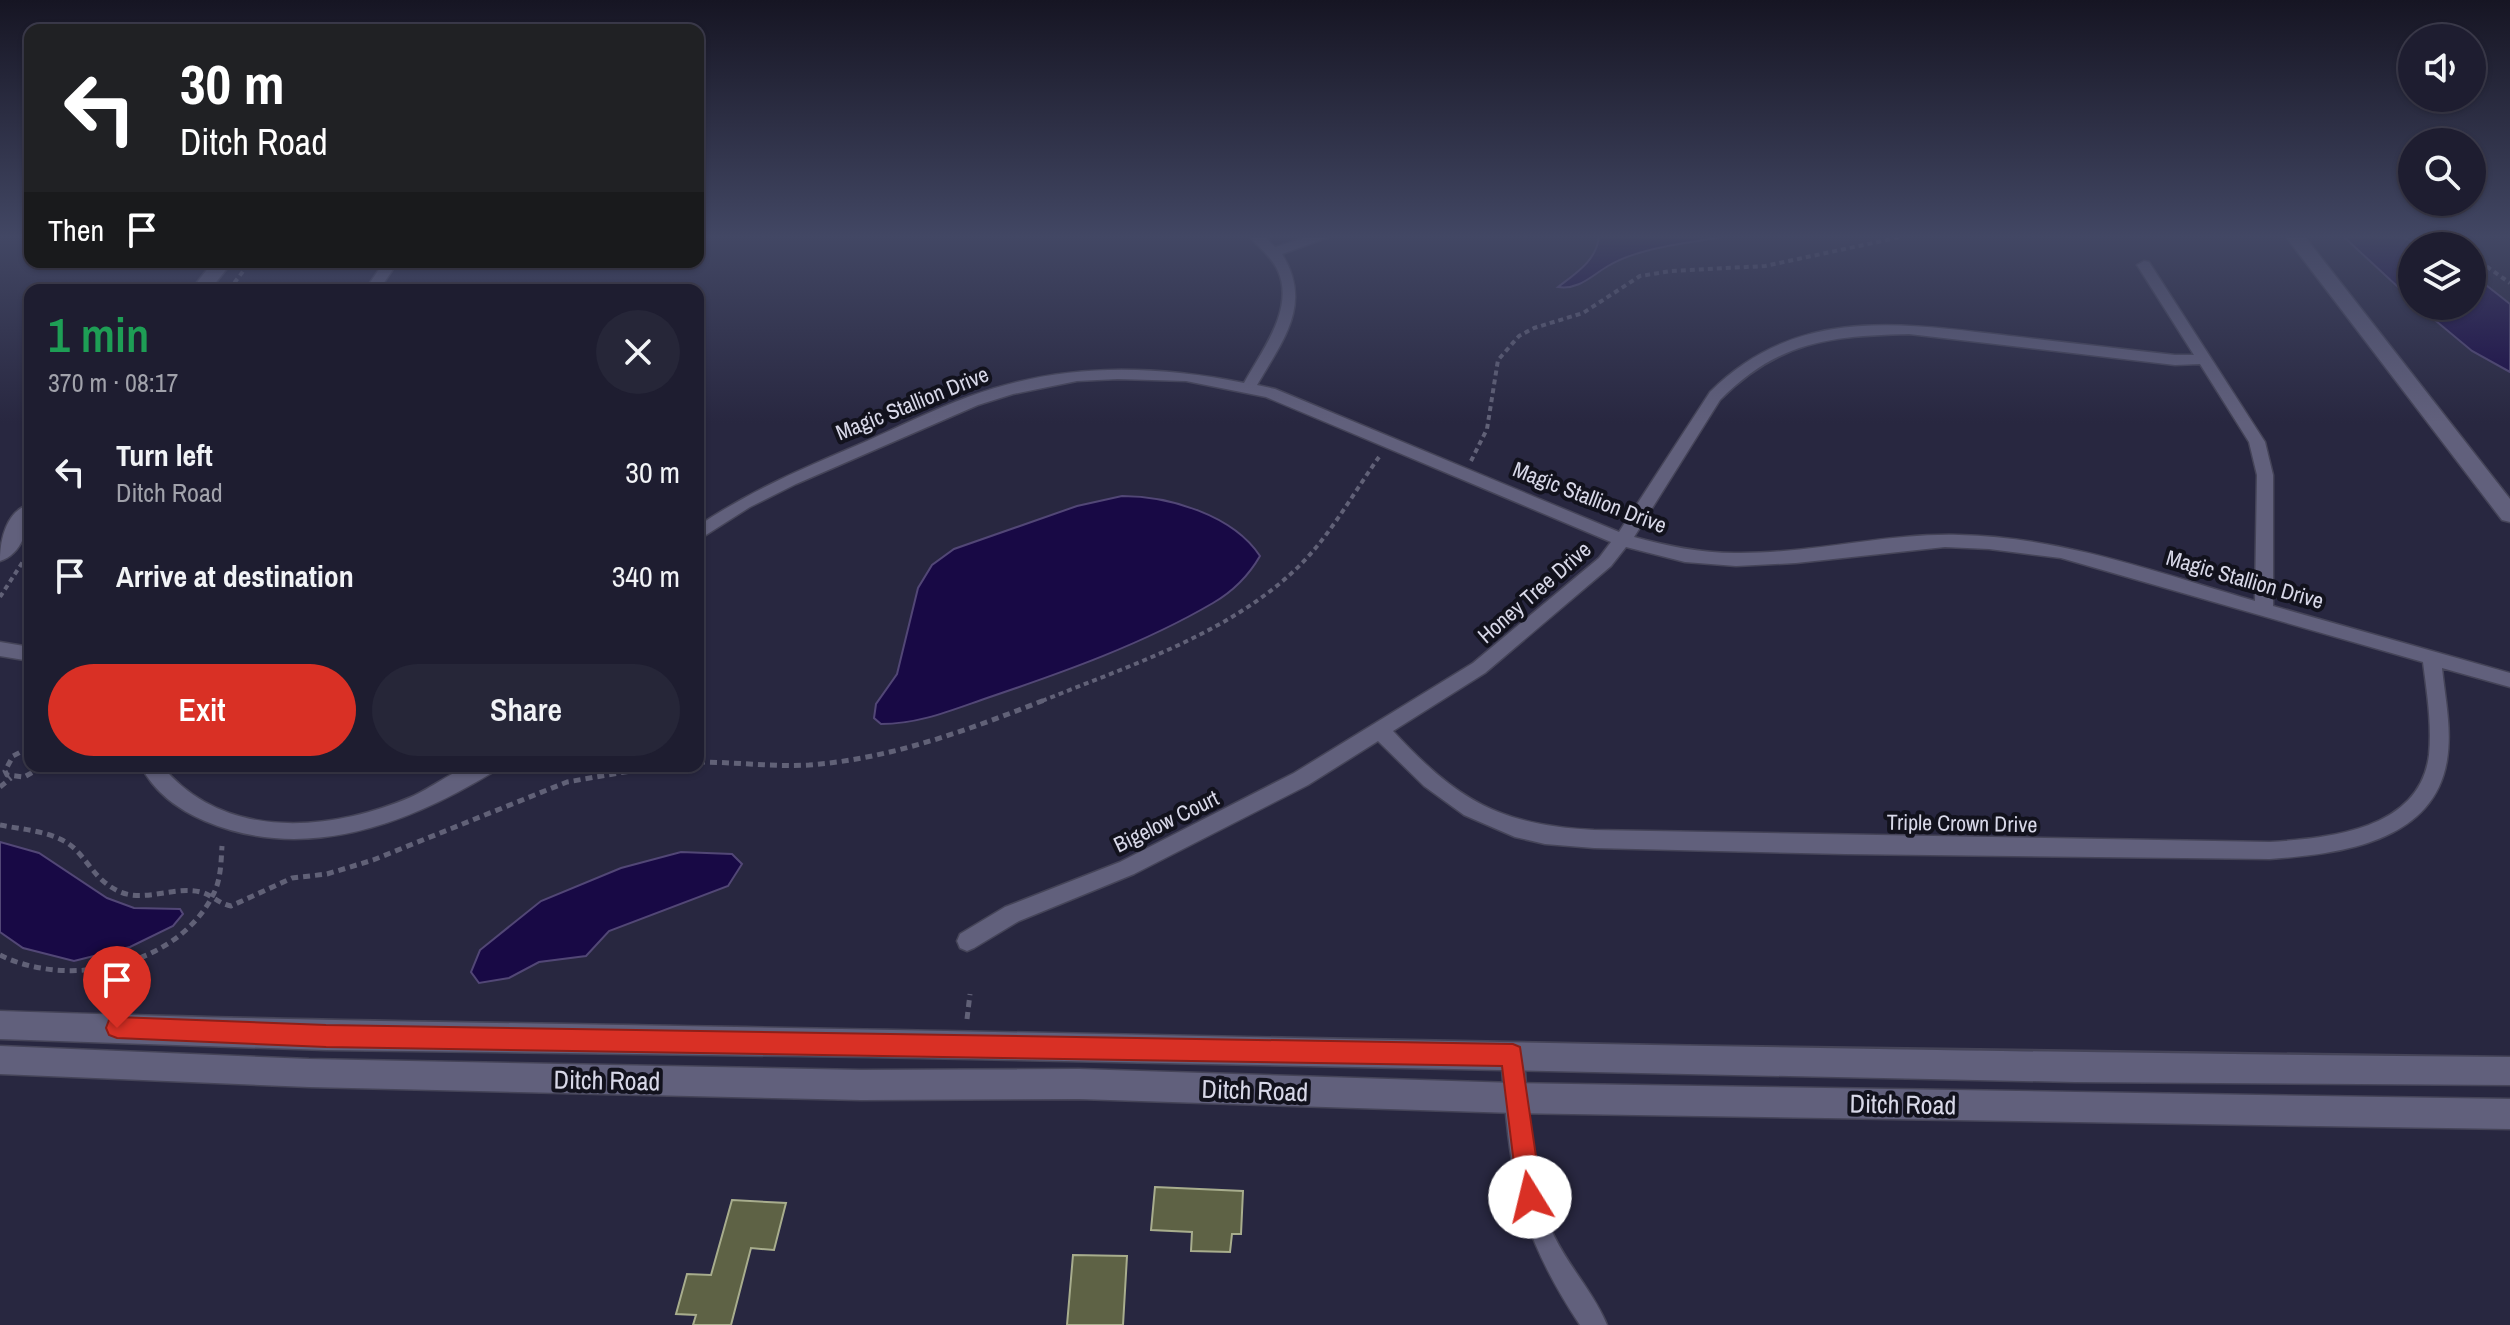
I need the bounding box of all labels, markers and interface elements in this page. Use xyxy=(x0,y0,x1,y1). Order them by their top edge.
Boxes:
map controls xyxy=(2398,24,2486,320)
button: sound xyxy=(2398,24,2486,112)
text: 30 m xyxy=(180,46,285,121)
icon: left xyxy=(48,56,152,160)
text: Ditch Road xyxy=(180,118,328,166)
button: search xyxy=(2398,128,2486,216)
icon: arrive xyxy=(120,208,164,252)
text: Then xyxy=(48,210,104,250)
button: layers xyxy=(2398,232,2486,320)
text: 1 min xyxy=(48,302,149,367)
button: close xyxy=(596,310,680,394)
street label: Magic Stallion Drive xyxy=(831,359,993,447)
text: 370 m · 08:17 xyxy=(48,365,178,400)
text: Turn left xyxy=(116,435,213,475)
icon: left xyxy=(48,450,92,494)
text: 30 m xyxy=(625,452,680,492)
street label: Magic Stallion Drive xyxy=(1509,454,1671,540)
text: Ditch Road xyxy=(116,475,223,510)
street label: Honey Tree Drive xyxy=(1471,534,1597,650)
street label: Magic Stallion Drive xyxy=(2163,542,2327,616)
icon: arrive xyxy=(48,554,92,598)
text: Arrive at destination xyxy=(116,556,354,596)
text: 340 m xyxy=(612,556,680,596)
button: Exit xyxy=(48,664,356,756)
button: Share xyxy=(372,664,680,756)
street label: Bigelow Court xyxy=(1109,783,1223,859)
street label: Triple Crown Drive xyxy=(1886,807,2038,839)
pin xyxy=(83,946,151,1028)
icon: arrive xyxy=(95,958,139,1002)
street label: Ditch Road xyxy=(553,1062,661,1098)
street label: Ditch Road xyxy=(1201,1071,1309,1109)
street label: Ditch Road xyxy=(1849,1086,1957,1122)
position arrow xyxy=(1488,1155,1572,1239)

